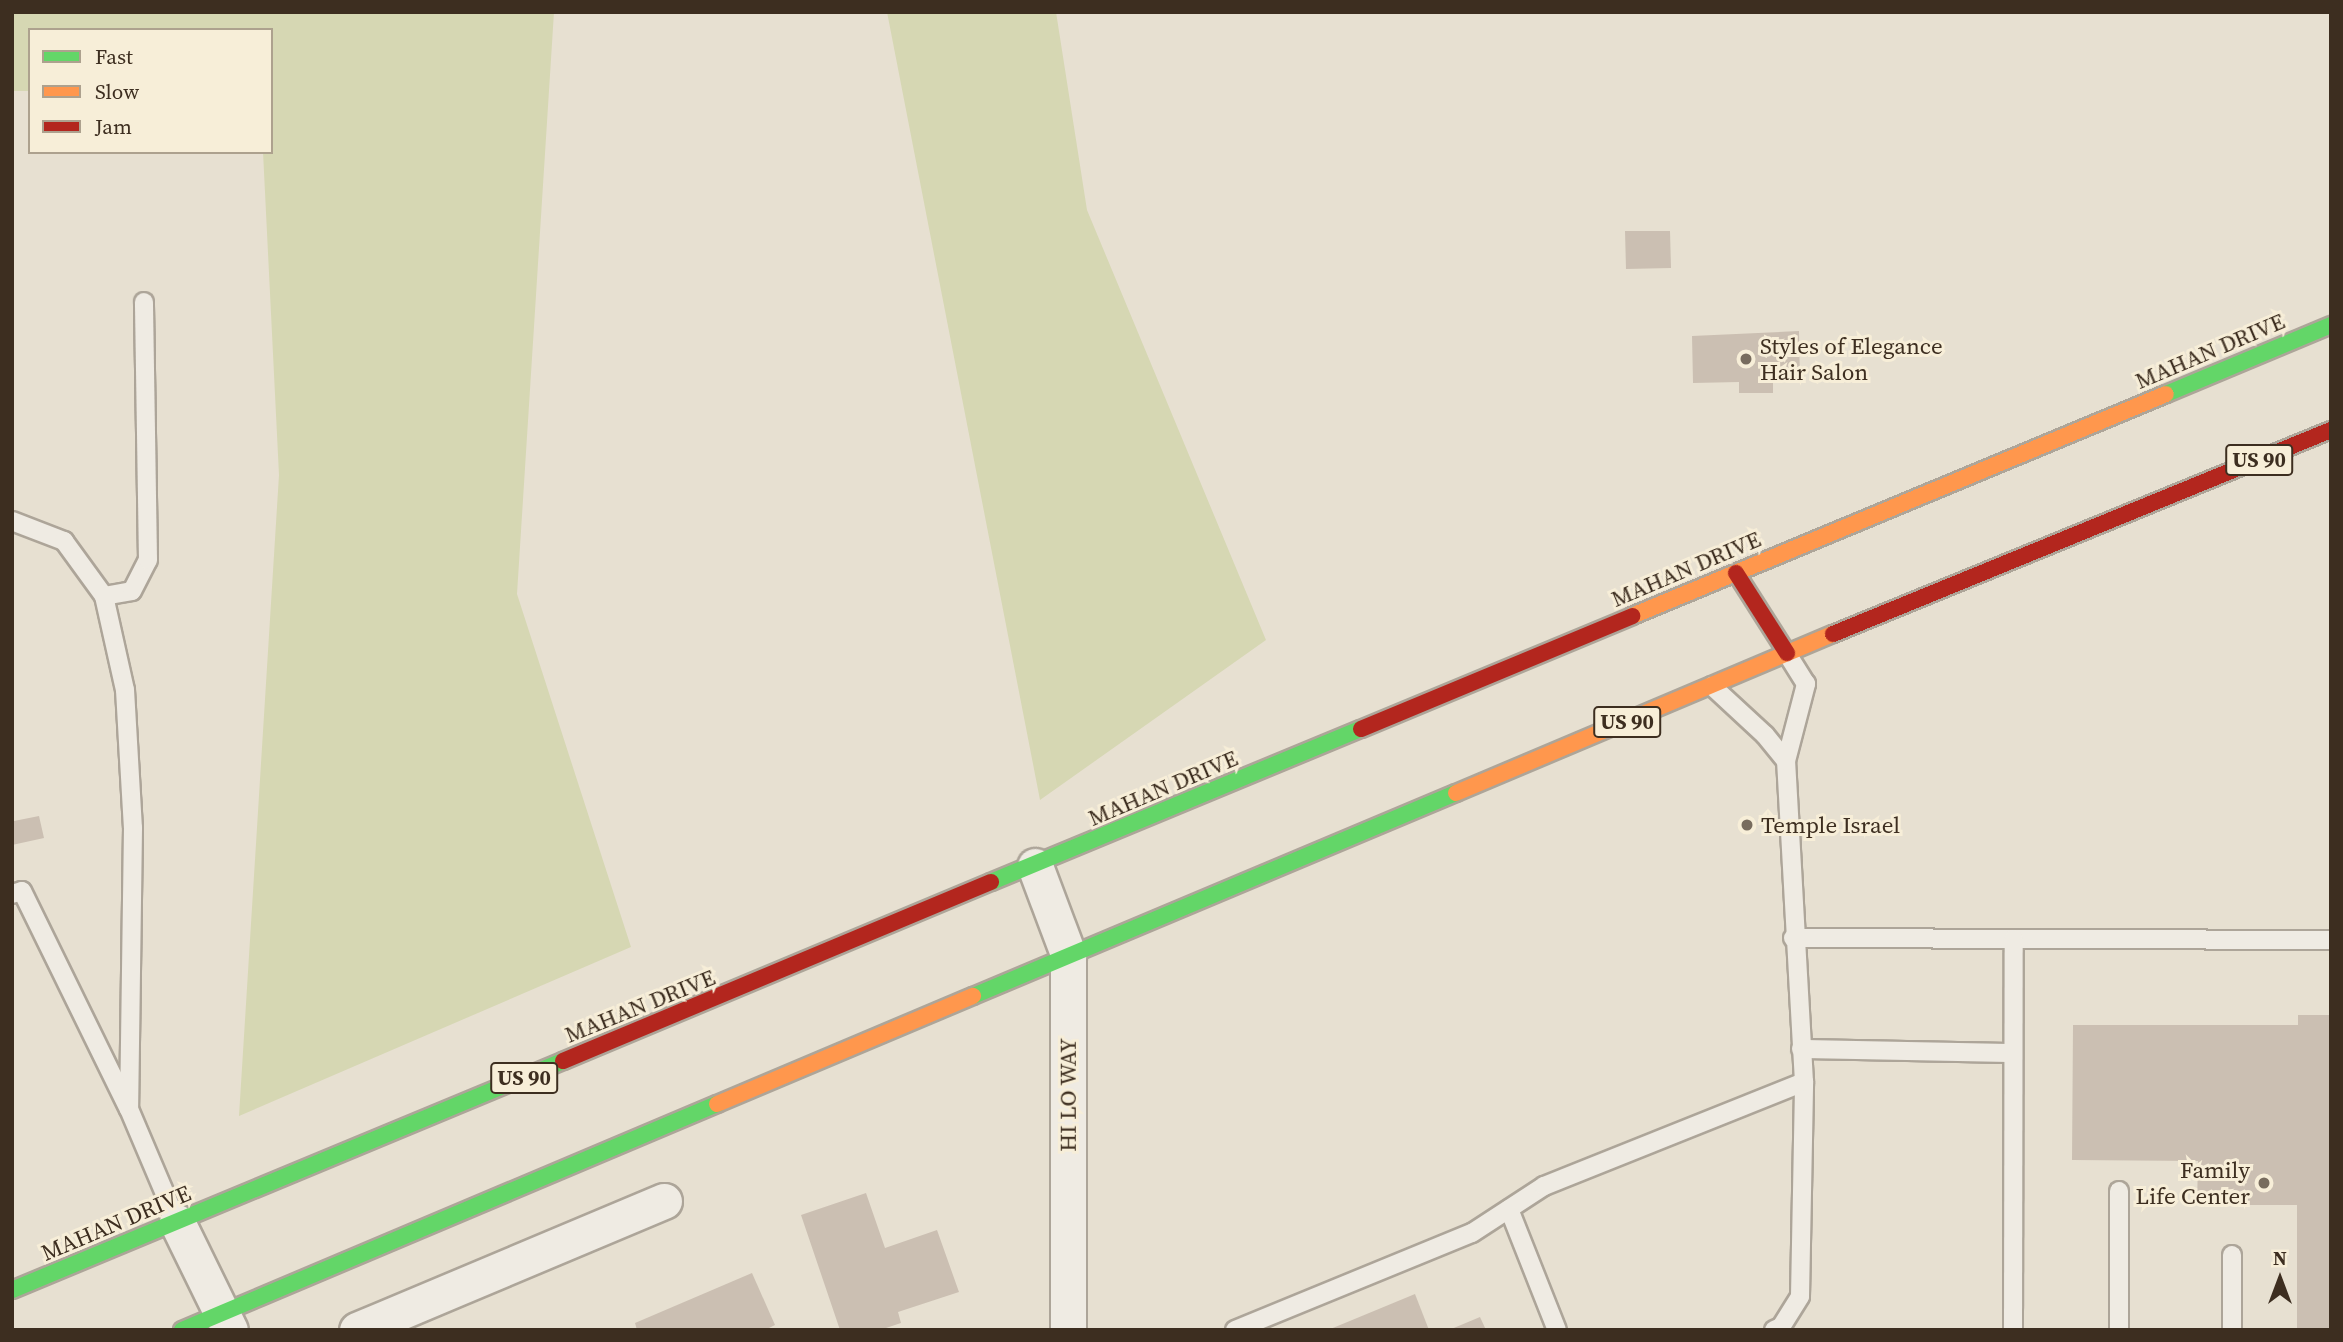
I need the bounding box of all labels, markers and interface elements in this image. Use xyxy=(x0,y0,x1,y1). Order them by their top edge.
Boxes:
legend xyxy=(28,28,273,154)
text: Fast xyxy=(95,42,133,71)
text: Slow xyxy=(95,77,139,106)
text: Jam xyxy=(95,112,132,141)
street label: MAHAN DRIVE xyxy=(2131,307,2289,395)
place label: Styles of Elegance Hair Salon xyxy=(1760,332,1943,386)
marker: Styles of Elegance Hair Salon xyxy=(1738,351,1754,367)
road number: US 90 xyxy=(2224,442,2294,477)
street label: MAHAN DRIVE xyxy=(1607,525,1765,613)
road number: US 90 xyxy=(1592,704,1662,740)
street label: MAHAN DRIVE xyxy=(1084,744,1242,832)
place label: Temple Israel xyxy=(1761,811,1900,839)
marker: Temple Israel xyxy=(1739,817,1755,833)
street label: MAHAN DRIVE xyxy=(561,963,719,1049)
street label: HI LO WAY xyxy=(1054,1038,1082,1152)
road number: US 90 xyxy=(489,1060,559,1096)
place label: Family Life Center xyxy=(2136,1156,2250,1210)
marker: Family Life Center xyxy=(2256,1175,2272,1191)
street label: MAHAN DRIVE xyxy=(37,1179,195,1267)
north arrow xyxy=(2245,1244,2315,1314)
text: N xyxy=(2273,1245,2287,1271)

